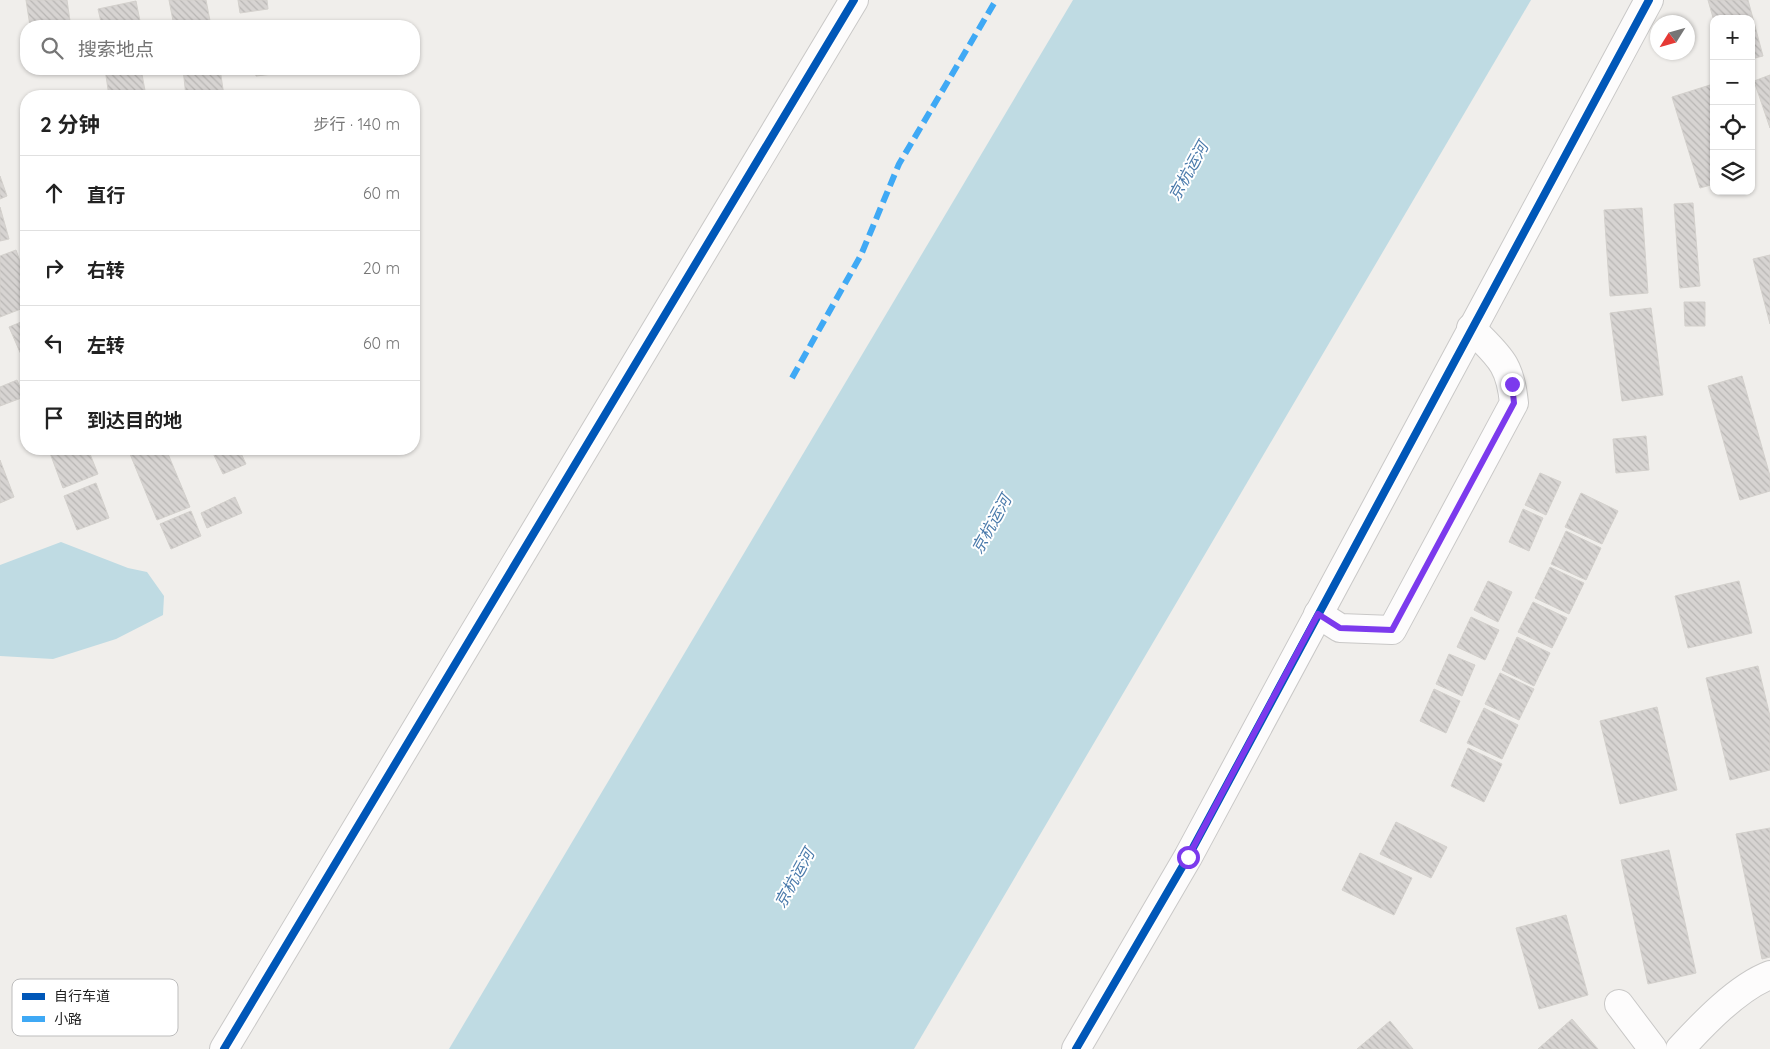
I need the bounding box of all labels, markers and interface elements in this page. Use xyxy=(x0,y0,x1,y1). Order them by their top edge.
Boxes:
north arrow xyxy=(1650,15,1695,60)
map controls xyxy=(1710,15,1755,195)
button: + xyxy=(1710,15,1755,60)
search box xyxy=(20,20,420,75)
icon: search xyxy=(38,34,66,62)
text: 搜索地点 xyxy=(78,37,154,61)
button: − xyxy=(1710,60,1755,105)
button: locate xyxy=(1710,105,1755,150)
text: 2 分钟 xyxy=(40,111,100,137)
text: 步行 · 140 m xyxy=(314,114,400,134)
water label: 京杭运河 xyxy=(1164,136,1214,204)
button: layers xyxy=(1710,150,1755,195)
icon: ahead xyxy=(40,179,68,207)
text: 直行 xyxy=(87,183,125,207)
text: 60 m xyxy=(363,183,400,203)
icon: right xyxy=(40,254,68,282)
text: 右转 xyxy=(87,258,125,282)
text: 20 m xyxy=(363,258,400,278)
icon: left xyxy=(40,329,68,357)
text: 左转 xyxy=(87,333,125,357)
text: 60 m xyxy=(363,333,400,353)
route end xyxy=(1501,373,1524,396)
icon: arrive xyxy=(40,404,68,432)
text: 到达目的地 xyxy=(87,408,182,432)
water label: 京杭运河 xyxy=(967,489,1017,557)
water label: 京杭运河 xyxy=(770,843,820,911)
route start xyxy=(1177,846,1200,869)
legend xyxy=(12,979,178,1036)
text: 自行车道 xyxy=(54,987,110,1005)
text: 小路 xyxy=(54,1010,82,1028)

